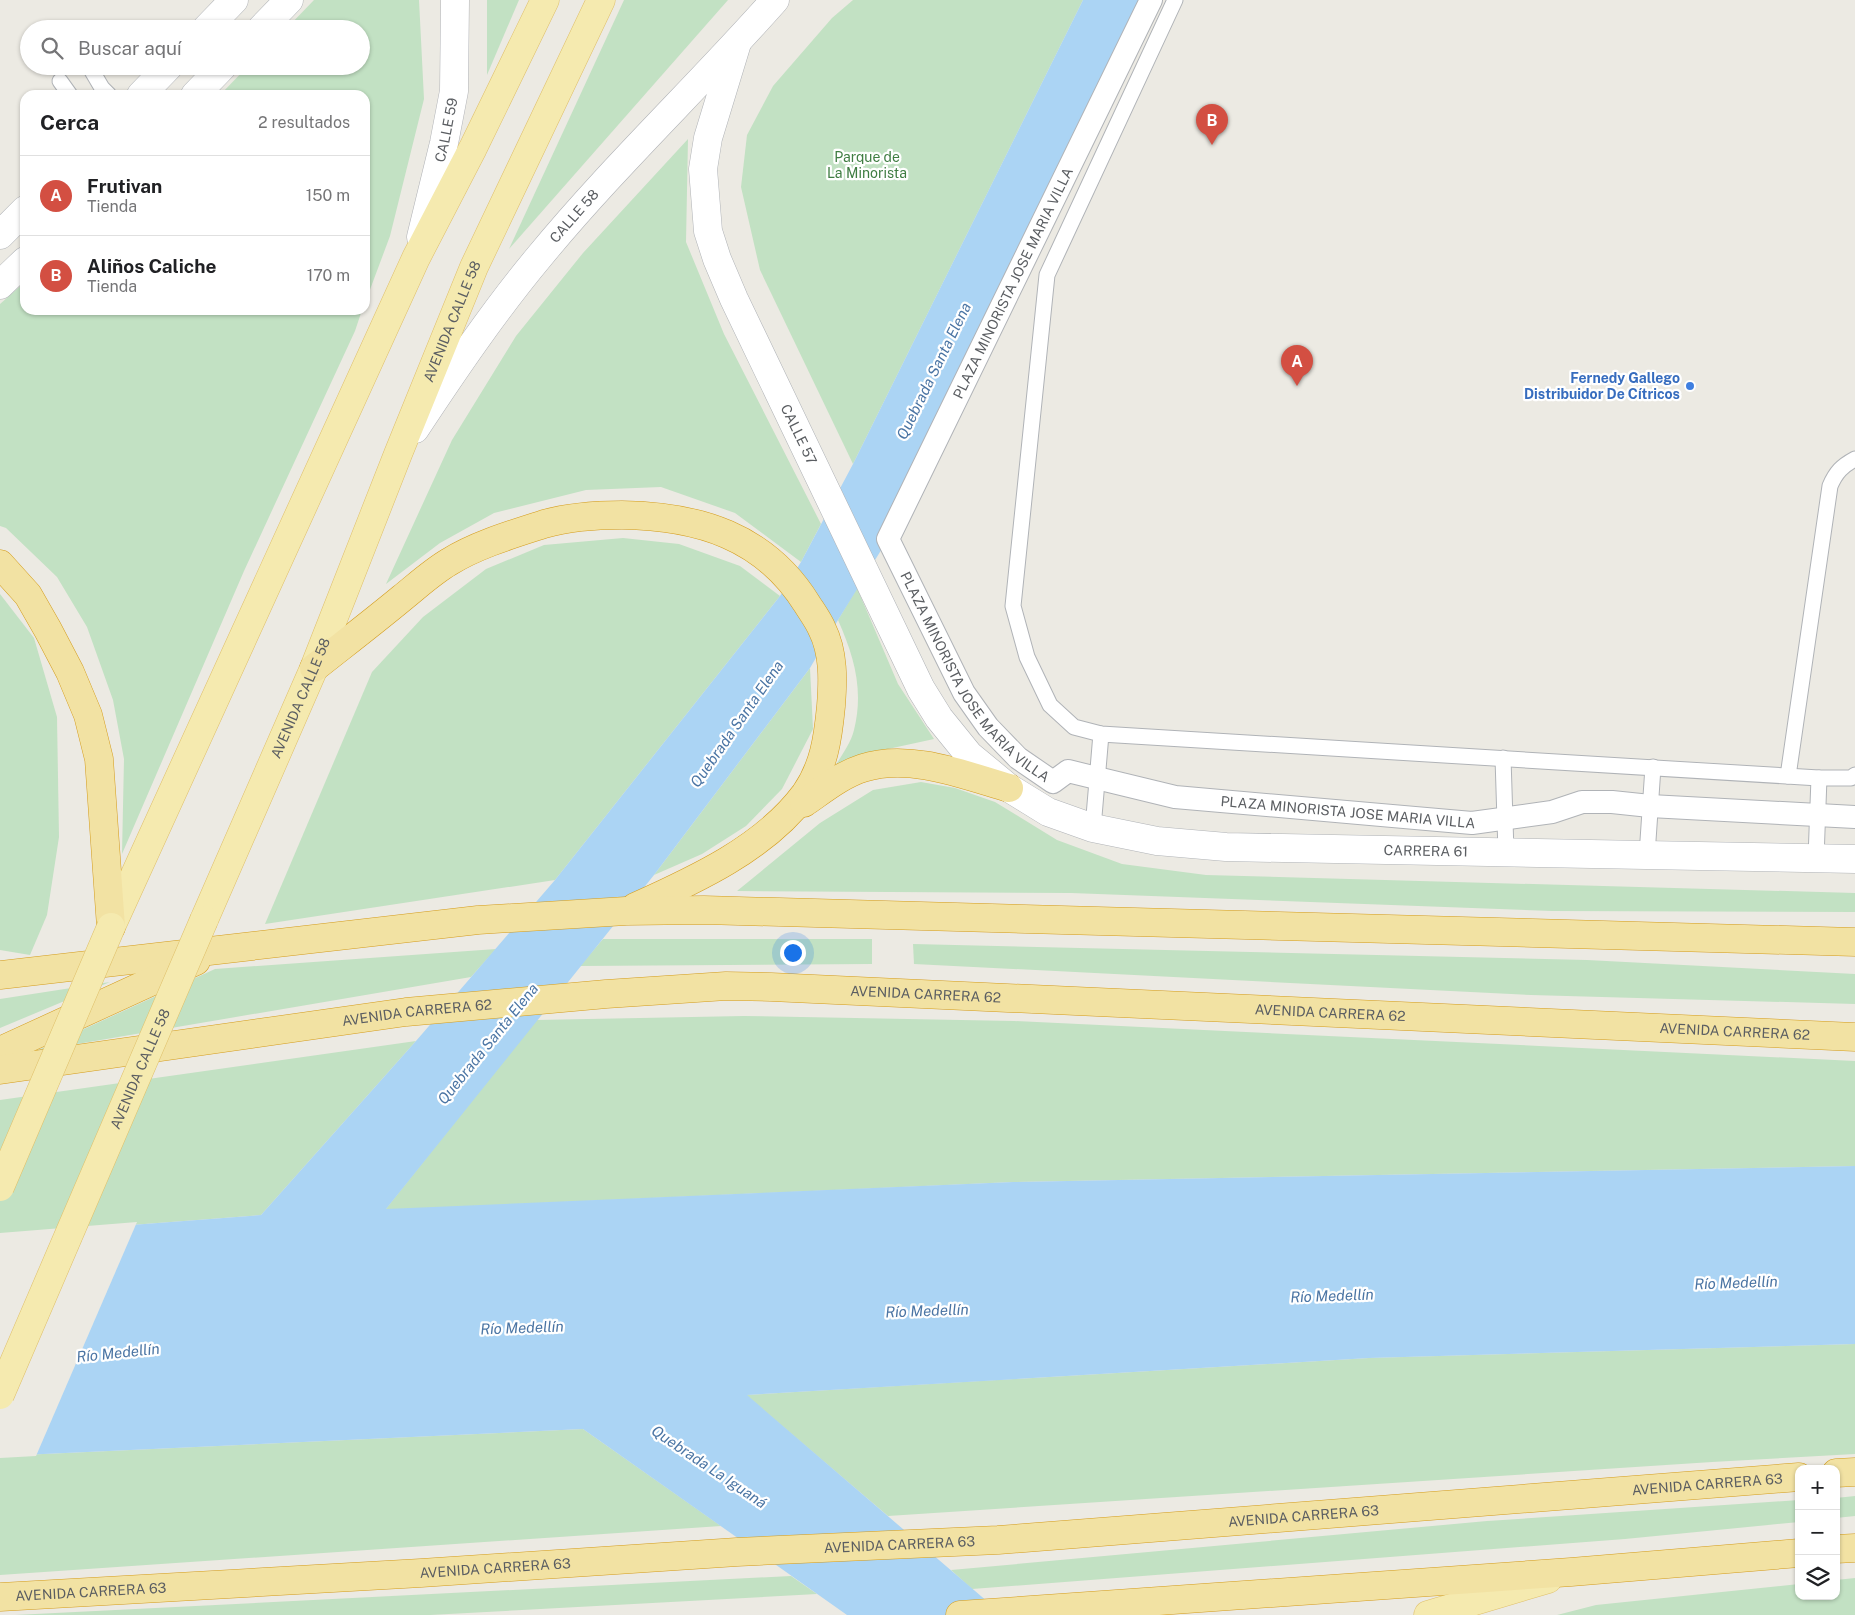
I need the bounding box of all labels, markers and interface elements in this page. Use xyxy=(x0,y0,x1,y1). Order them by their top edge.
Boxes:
search box xyxy=(20,20,370,75)
icon: search xyxy=(38,34,66,62)
text: Buscar aquí xyxy=(78,37,182,59)
street label: CALLE 59 xyxy=(432,96,461,164)
pin: B xyxy=(1196,104,1228,145)
text: Cerca xyxy=(40,110,99,135)
text: 2 resultados xyxy=(258,113,350,132)
park label: Parque de La Minorista xyxy=(827,149,907,181)
street label: PLAZA MINORISTA JOSE MARIA VILLA xyxy=(950,165,1076,401)
text: Frutivan xyxy=(87,175,162,197)
text: A xyxy=(50,186,62,205)
text: 150 m xyxy=(306,186,350,205)
street label: CALLE 58 xyxy=(546,186,602,246)
text: Tienda xyxy=(87,197,137,216)
text: Aliños Caliche xyxy=(87,255,216,277)
street label: AVENIDA CALLE 58 xyxy=(420,258,484,384)
text: B xyxy=(51,266,61,285)
text: 170 m xyxy=(307,266,350,285)
text: Tienda xyxy=(87,277,137,296)
water label: Quebrada Santa Elena xyxy=(893,300,974,442)
pin: A xyxy=(1281,345,1313,386)
place label: Fernedy Gallego Distribuidor De Cítricos xyxy=(1524,370,1680,402)
marker: Fernedy Gallego Distribuidor De Cítricos xyxy=(1684,380,1696,392)
street label: CALLE 57 xyxy=(778,402,820,467)
street label: PLAZA MINORISTA JOSE MARIA VILLA xyxy=(897,569,1053,785)
street label: AVENIDA CALLE 58 xyxy=(268,635,333,761)
water label: Quebrada Santa Elena xyxy=(687,657,787,790)
street label: PLAZA MINORISTA JOSE MARIA VILLA xyxy=(1220,793,1476,831)
street label: CARRERA 61 xyxy=(1384,842,1468,860)
your location xyxy=(780,940,806,966)
water label: Quebrada Santa Elena xyxy=(434,980,541,1107)
street label: AVENIDA CARRERA 62 xyxy=(850,983,1001,1006)
street label: AVENIDA CARRERA 62 xyxy=(341,996,493,1029)
street label: AVENIDA CARRERA 62 xyxy=(1254,1001,1406,1024)
street label: AVENIDA CALLE 58 xyxy=(107,1006,173,1131)
street label: AVENIDA CARRERA 62 xyxy=(1659,1020,1810,1043)
water label: Río Medellín xyxy=(1694,1273,1778,1292)
water label: Río Medellín xyxy=(1290,1286,1374,1305)
water label: Río Medellín xyxy=(885,1301,969,1320)
water label: Río Medellín xyxy=(480,1318,564,1337)
water label: Río Medellín xyxy=(76,1340,160,1365)
water label: Quebrada La Iguaná xyxy=(648,1422,770,1511)
map controls xyxy=(1795,1465,1840,1600)
button: + xyxy=(1795,1465,1840,1510)
street label: AVENIDA CARRERA 63 xyxy=(1631,1470,1783,1498)
street label: AVENIDA CARRERA 63 xyxy=(1227,1502,1380,1530)
button: − xyxy=(1795,1510,1840,1555)
street label: AVENIDA CARRERA 63 xyxy=(824,1533,976,1556)
street label: AVENIDA CARRERA 63 xyxy=(419,1555,571,1581)
button: layers xyxy=(1795,1555,1840,1600)
street label: AVENIDA CARRERA 63 xyxy=(15,1580,167,1604)

